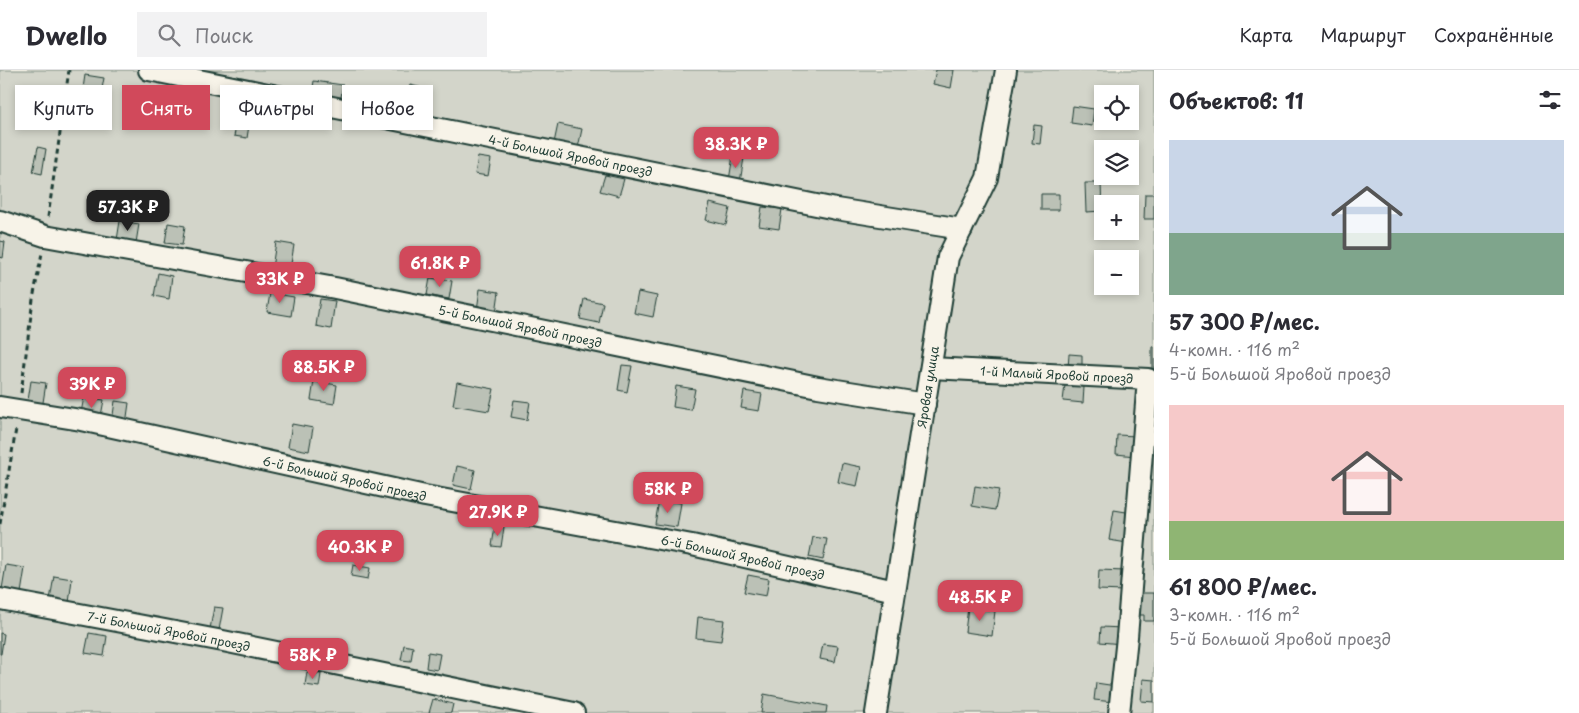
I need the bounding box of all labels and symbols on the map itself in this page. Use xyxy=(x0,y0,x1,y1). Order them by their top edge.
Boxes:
pin: 38.3K ₽ xyxy=(690,126,782,169)
street label: 4-й Большой Яровой проезд xyxy=(487,130,654,181)
pin: 57.3K ₽ xyxy=(82,190,174,232)
pin: 61.8K ₽ xyxy=(394,246,486,288)
pin: 33K ₽ xyxy=(245,262,315,304)
street label: 5-й Большой Яровой проезд xyxy=(437,300,604,351)
street label: Яровая улица xyxy=(912,344,943,429)
pin: 88.5K ₽ xyxy=(278,350,370,392)
street label: 1-й Малый Яровой проезд xyxy=(980,362,1134,387)
pin: 39K ₽ xyxy=(57,366,127,409)
street label: 6-й Большой Яровой проезд xyxy=(261,451,428,505)
pin: 58K ₽ xyxy=(633,472,703,514)
pin: 27.9K ₽ xyxy=(452,494,544,537)
pin: 40.3K ₽ xyxy=(314,530,406,572)
street label: 6-й Большой Яровой проезд xyxy=(659,530,827,584)
pin: 48.5K ₽ xyxy=(934,580,1026,622)
street label: 7-й Большой Яровой проезд xyxy=(86,607,252,655)
pin: 58K ₽ xyxy=(278,638,348,680)

